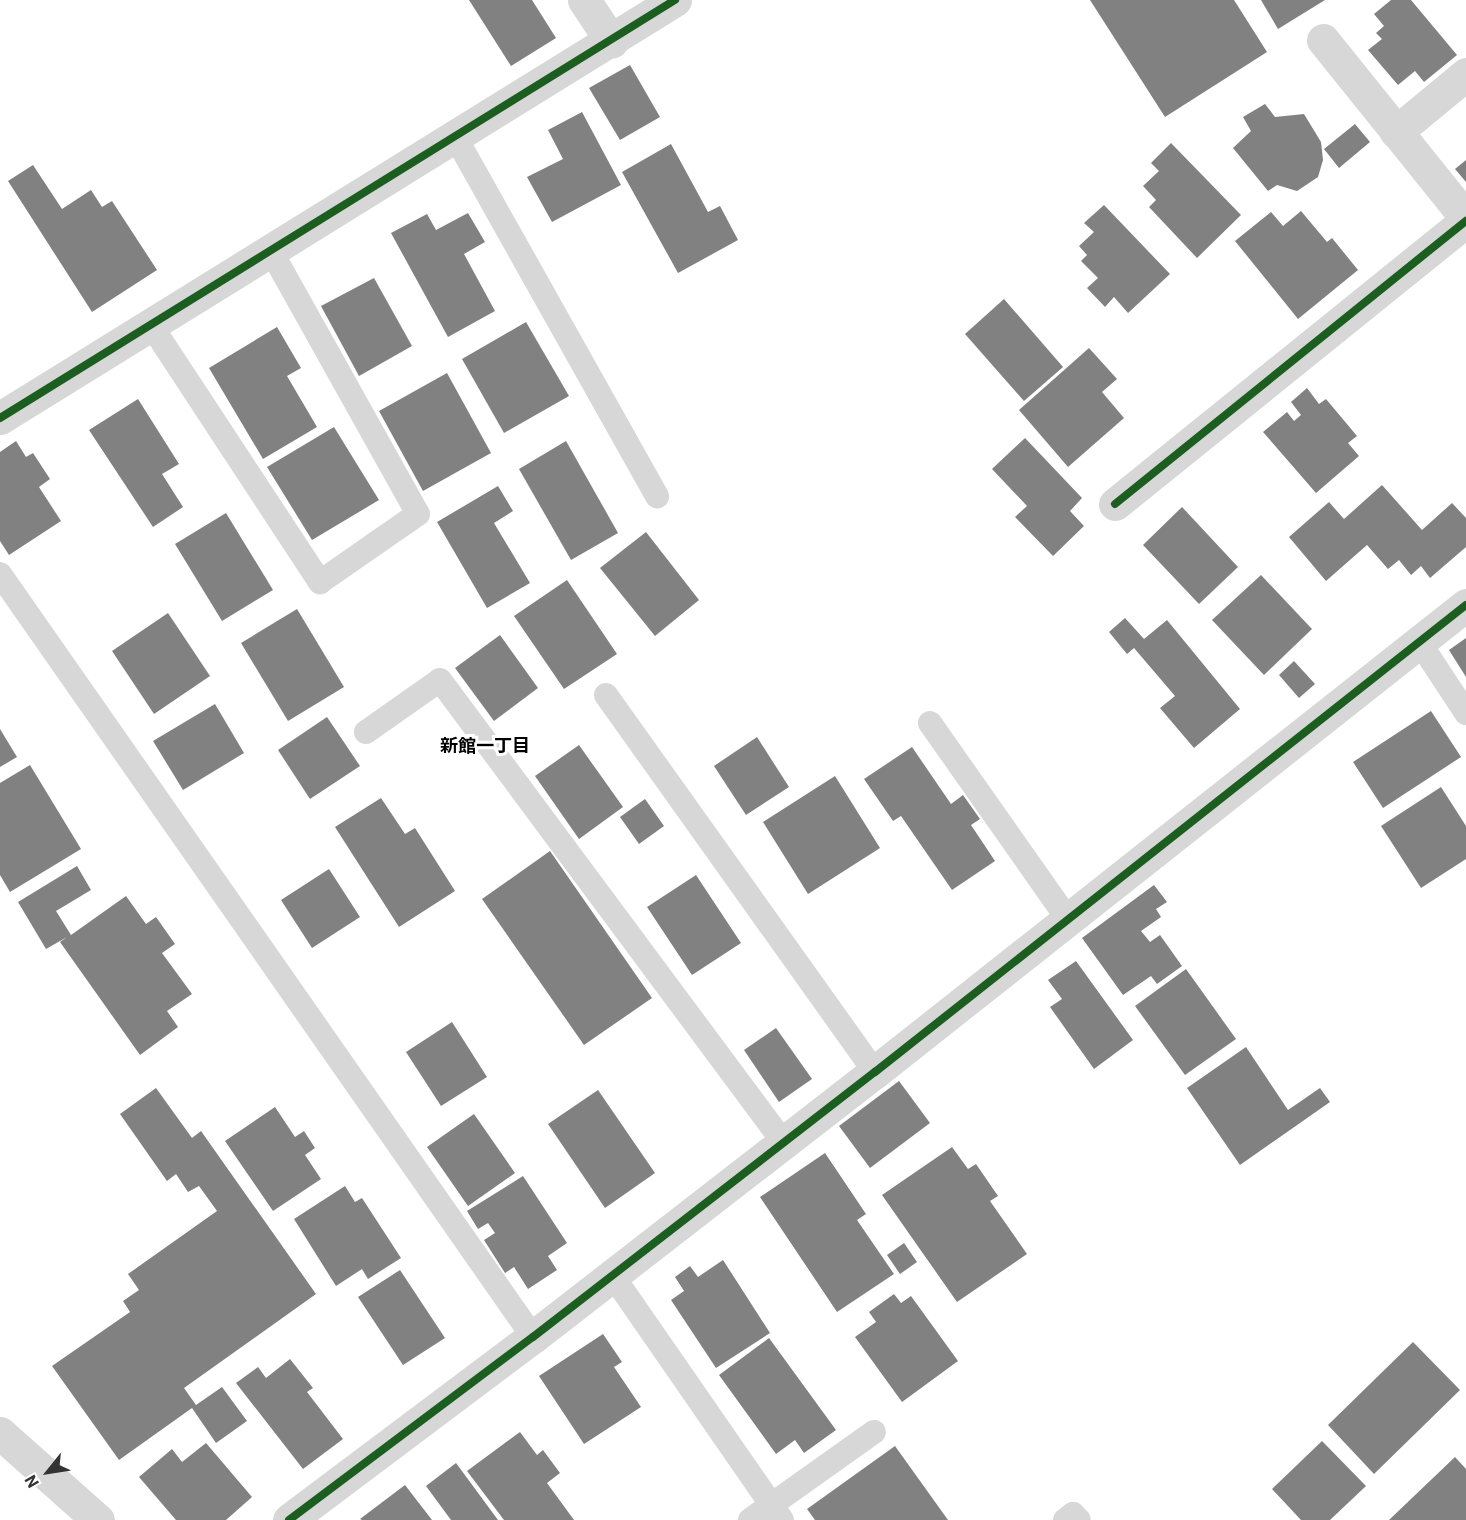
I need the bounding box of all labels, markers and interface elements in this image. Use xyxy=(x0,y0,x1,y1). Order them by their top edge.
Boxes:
district label: 新館一丁目 xyxy=(440,735,530,757)
north arrow xyxy=(18,1442,78,1502)
text: N xyxy=(21,1472,43,1491)

